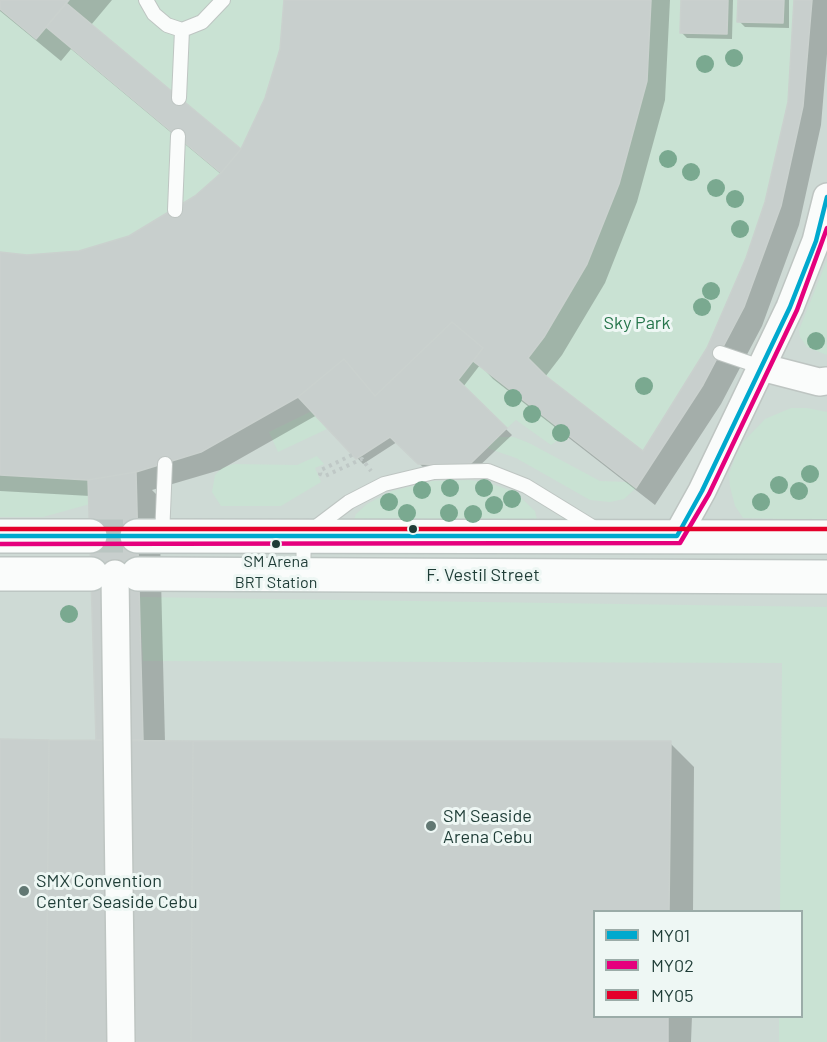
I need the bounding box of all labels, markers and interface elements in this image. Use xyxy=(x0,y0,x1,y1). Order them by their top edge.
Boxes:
park label: Sky Park xyxy=(604,312,670,334)
unlabelled marker xyxy=(407,523,419,535)
marker: SM Arena BRT Station xyxy=(270,538,282,550)
place label: SM Arena BRT Station xyxy=(235,552,317,590)
street label: F. Vestil Street xyxy=(426,564,540,586)
place label: SM Seaside Arena Cebu xyxy=(443,805,532,848)
marker: SM Seaside Arena Cebu xyxy=(424,819,438,833)
place label: SMX Convention Center Seaside Cebu xyxy=(36,870,198,912)
marker: SMX Convention Center Seaside Cebu xyxy=(17,884,31,898)
legend xyxy=(593,910,803,1018)
text: MY01 xyxy=(651,924,690,946)
text: MY02 xyxy=(651,954,694,976)
text: MY05 xyxy=(651,984,694,1006)

